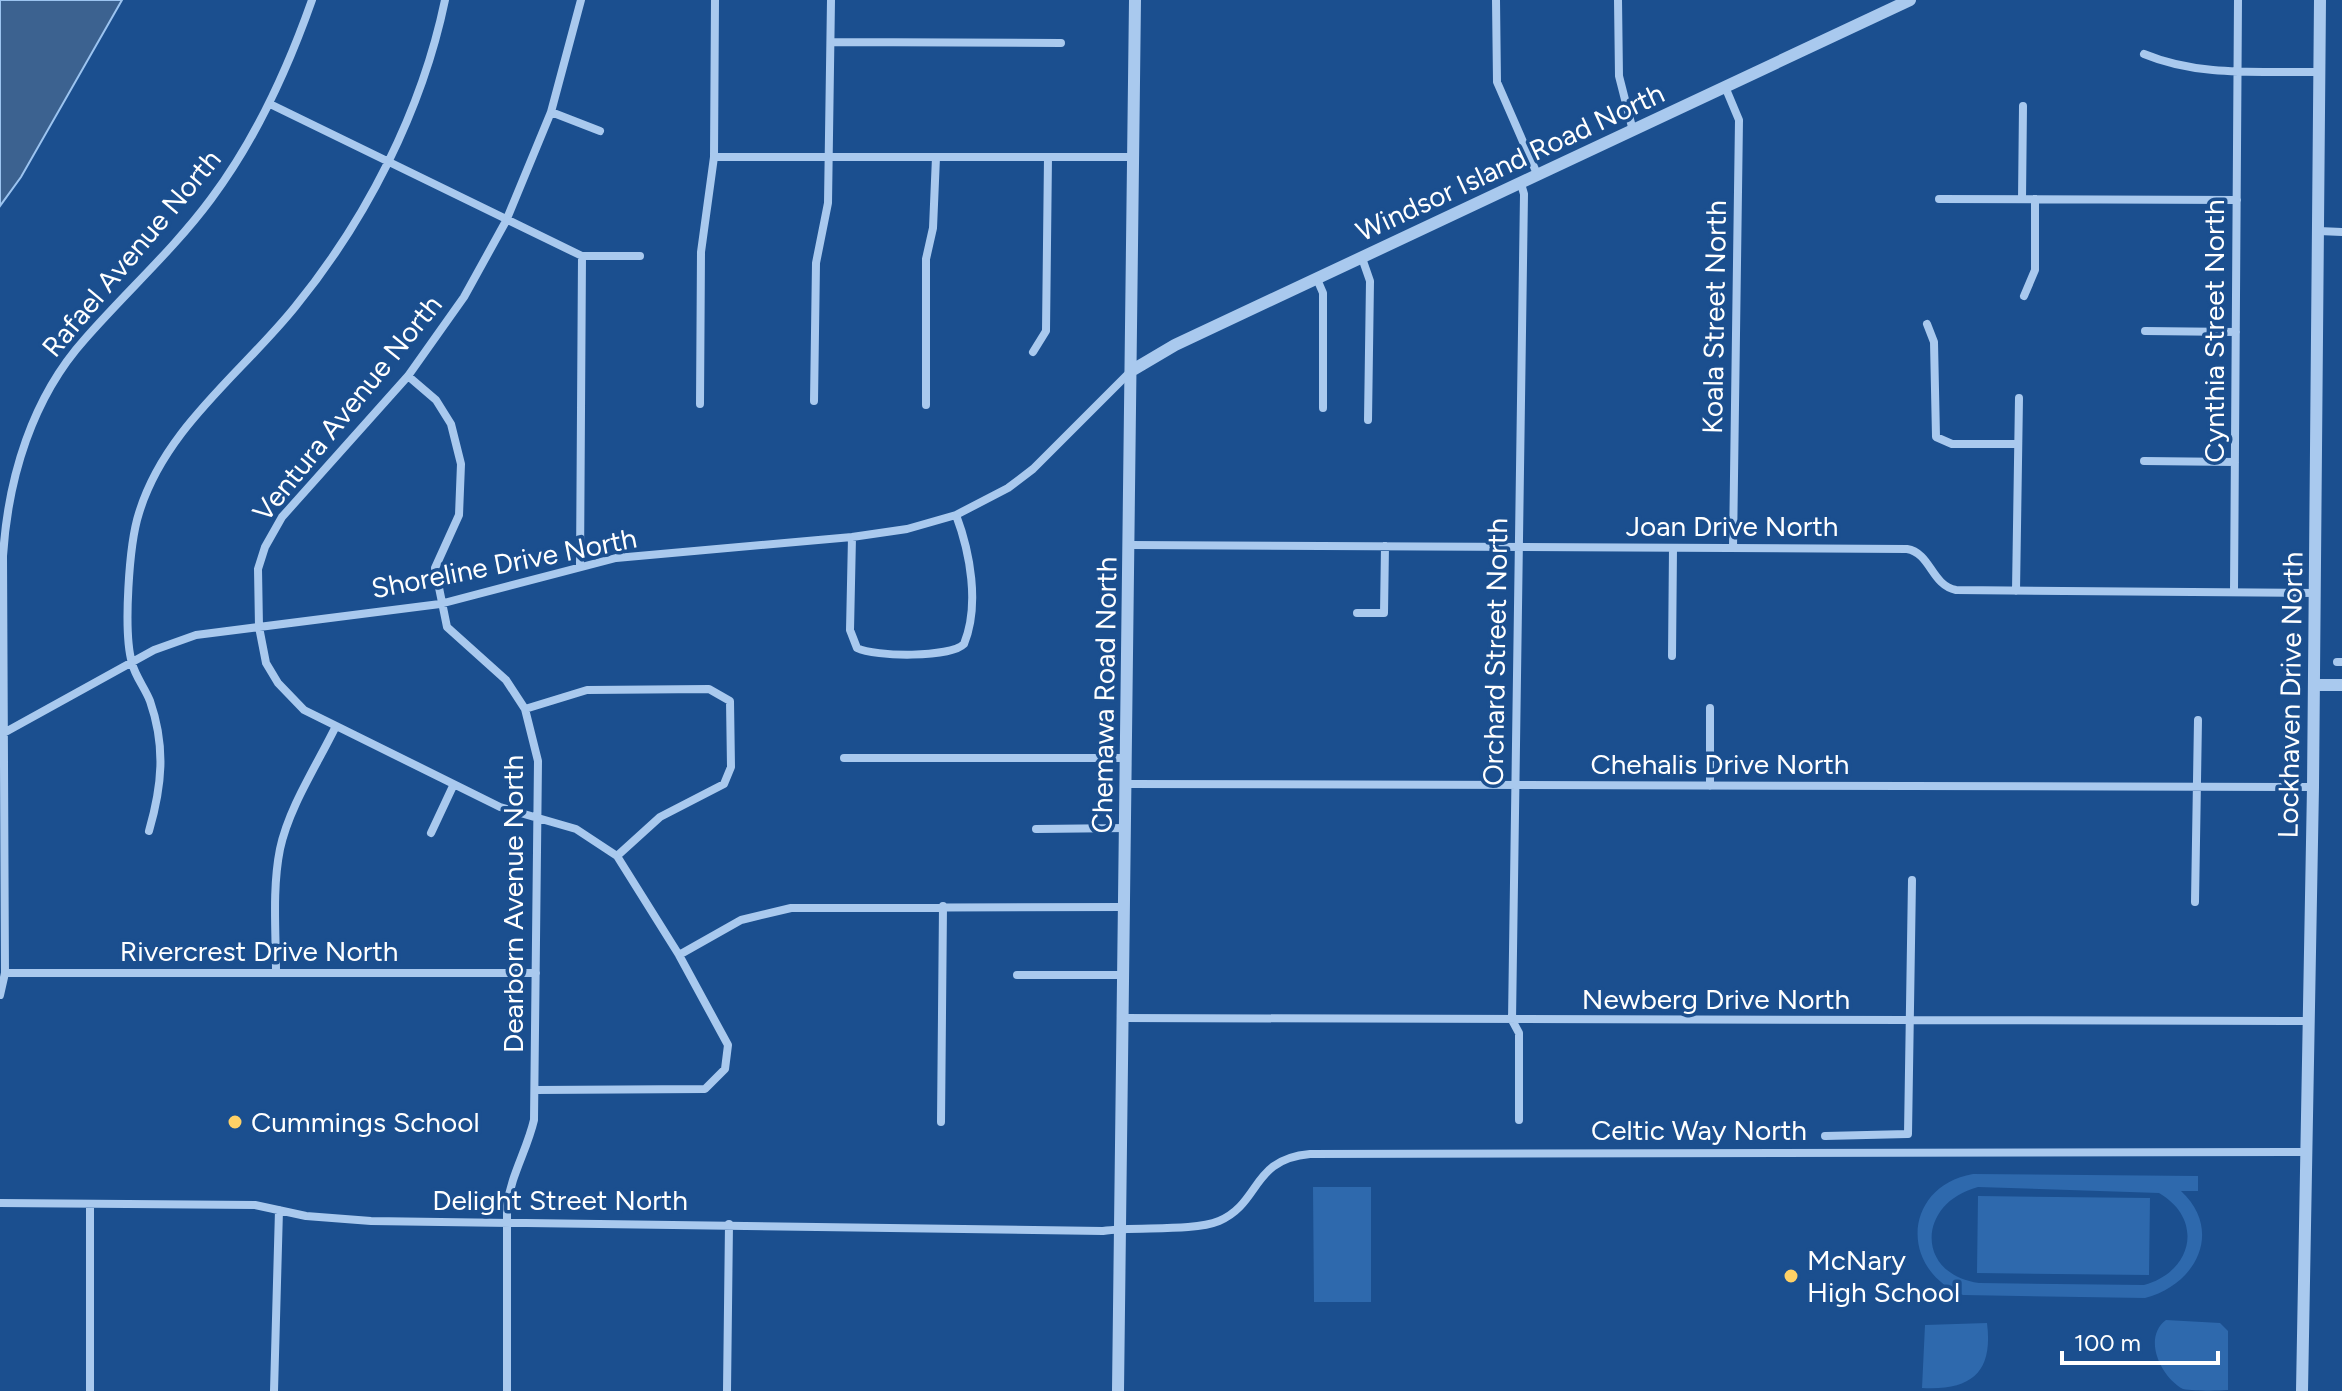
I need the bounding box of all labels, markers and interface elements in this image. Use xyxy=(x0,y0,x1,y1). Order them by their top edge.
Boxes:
street label: Windsor Island Road North xyxy=(1351,76,1669,248)
street label: Rafael Avenue North xyxy=(34,143,228,363)
street label: Cynthia Street North xyxy=(2197,199,2231,463)
street label: Koala Street North xyxy=(1695,200,1733,434)
street label: Ventura Avenue North xyxy=(245,288,449,528)
street label: Joan Drive North xyxy=(1626,509,1838,543)
street label: Orchard Street North xyxy=(1476,518,1514,786)
street label: Shoreline Drive North xyxy=(368,521,640,605)
street label: Lockhaven Drive North xyxy=(2271,551,2309,839)
street label: Chemawa Road North xyxy=(1085,556,1123,834)
street label: Chehalis Drive North xyxy=(1591,747,1849,781)
street label: Dearborn Avenue North xyxy=(496,755,530,1053)
street label: Rivercrest Drive North xyxy=(120,934,398,968)
street label: Newberg Drive North xyxy=(1582,982,1850,1016)
place label: Cummings School xyxy=(251,1105,480,1139)
marker: Cummings School xyxy=(226,1113,244,1131)
street label: Celtic Way North xyxy=(1591,1113,1807,1147)
street label: Delight Street North xyxy=(432,1183,688,1217)
place label: McNary High School xyxy=(1807,1243,1960,1309)
marker: McNary High School xyxy=(1782,1267,1800,1285)
scale bar xyxy=(2062,1315,2218,1365)
text: 100 m xyxy=(2074,1328,2141,1357)

